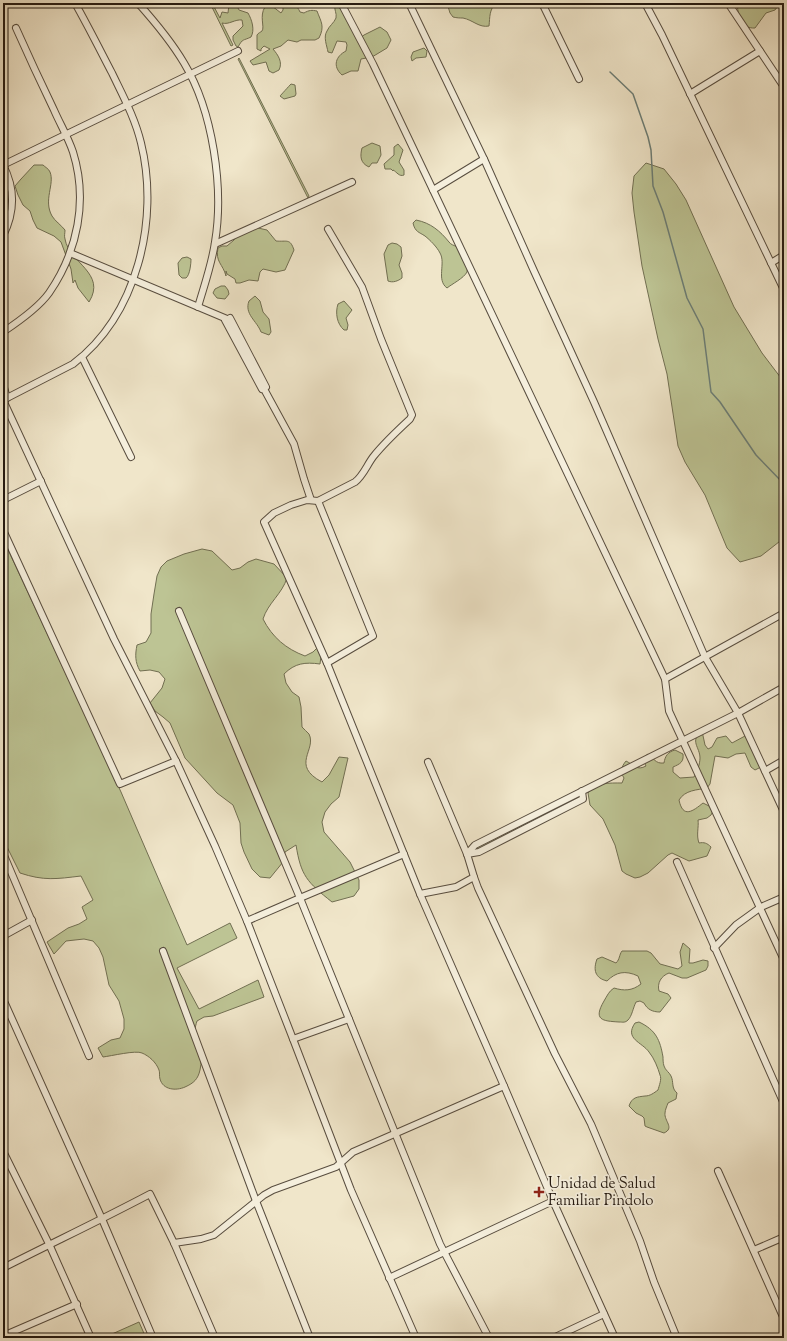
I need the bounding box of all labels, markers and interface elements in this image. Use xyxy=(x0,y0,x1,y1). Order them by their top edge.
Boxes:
place label: Unidad de Salud Familiar Pindolo xyxy=(548,1174,656,1212)
marker: Unidad de Salud Familiar Pindolo xyxy=(533,1186,545,1198)

